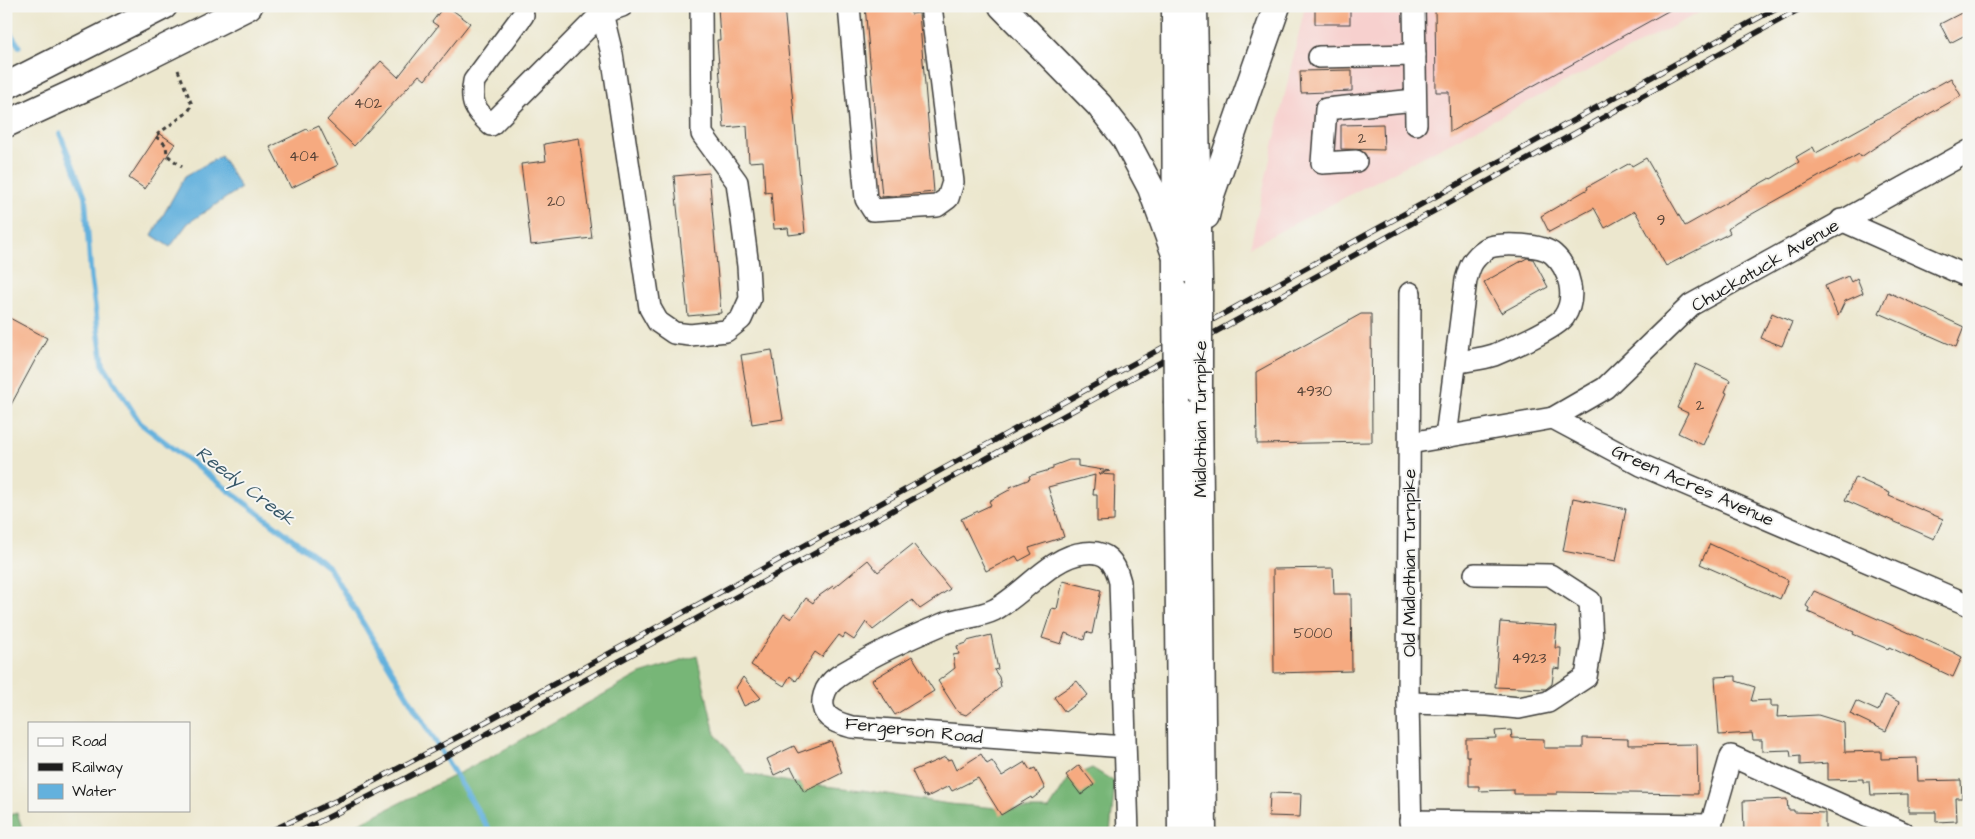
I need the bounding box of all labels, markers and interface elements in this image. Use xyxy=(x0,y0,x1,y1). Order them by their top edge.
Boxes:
house number: 402 xyxy=(354,93,383,114)
house number: 2 xyxy=(1358,128,1367,149)
house number: 404 xyxy=(289,146,319,167)
house number: 20 xyxy=(547,191,566,212)
house number: 9 xyxy=(1657,210,1665,231)
street label: Chuckatuck Avenue xyxy=(1687,213,1844,318)
street label: Midlothian Turnpike xyxy=(1188,340,1213,497)
house number: 4930 xyxy=(1296,381,1332,402)
house number: 2 xyxy=(1696,395,1705,416)
street label: Green Acres Avenue xyxy=(1608,438,1778,533)
water label: Reedy Creek xyxy=(190,440,301,533)
street label: Old Midlothian Turnpike xyxy=(1397,469,1422,657)
house number: 5000 xyxy=(1293,623,1333,644)
house number: 4923 xyxy=(1512,648,1547,669)
street label: Fergerson Road xyxy=(844,711,984,751)
legend xyxy=(28,722,190,812)
text: Road xyxy=(72,731,107,752)
text: Railway xyxy=(72,757,123,779)
text: Water xyxy=(72,781,116,802)

